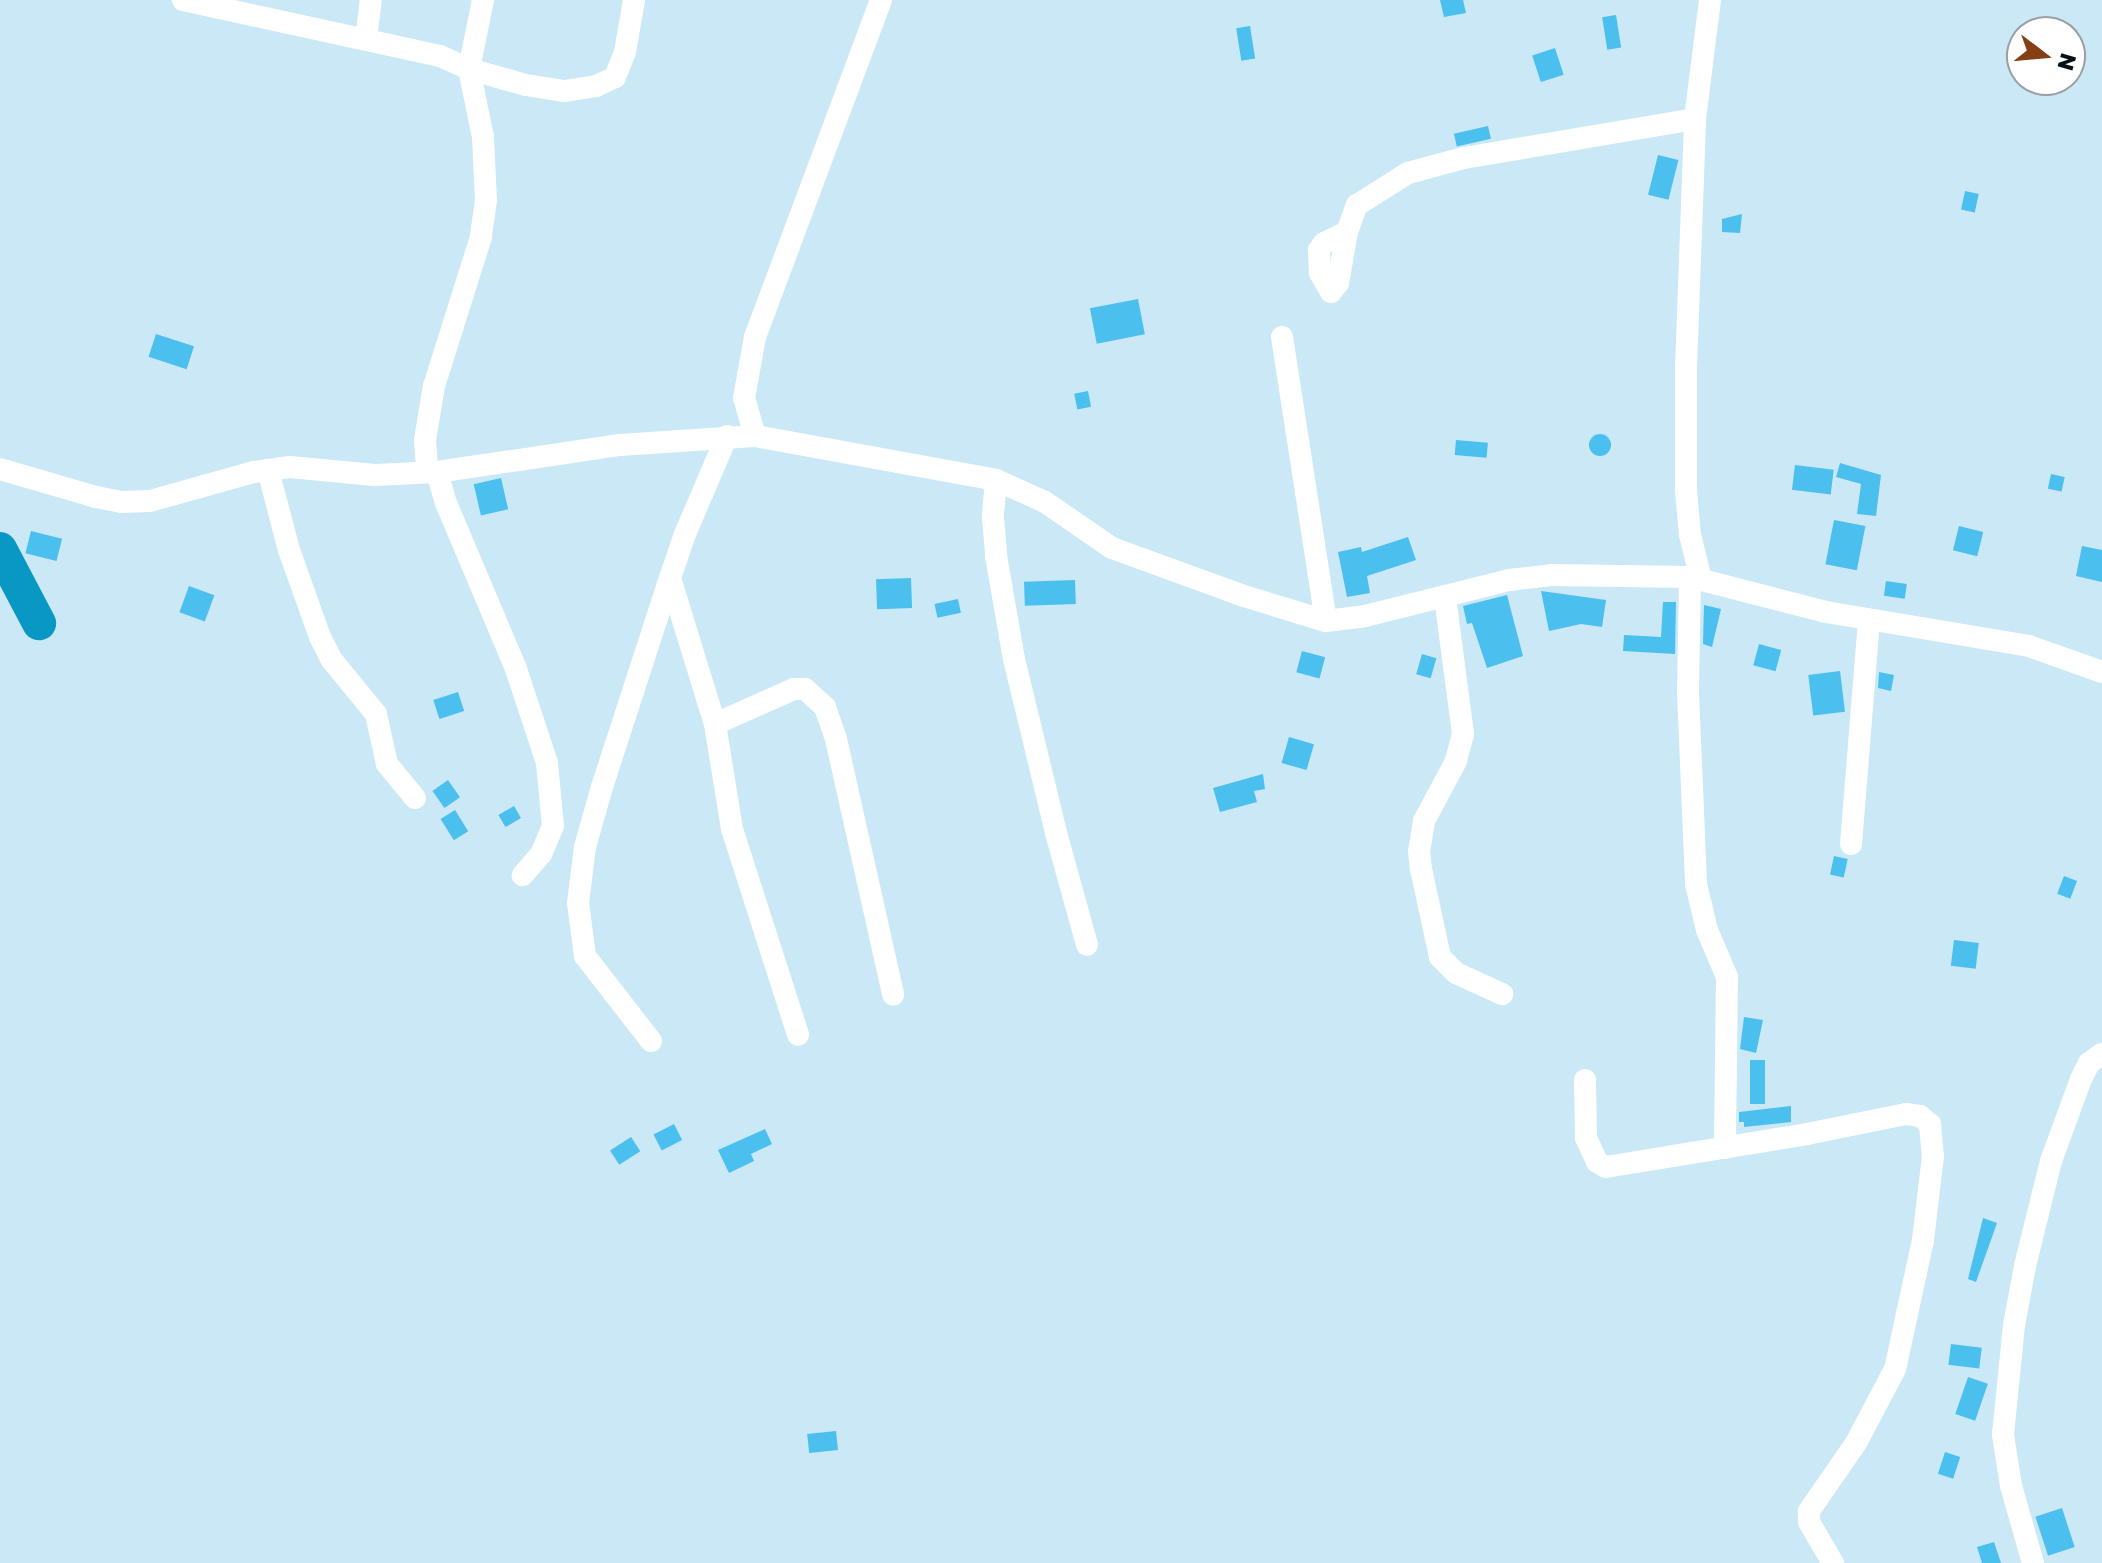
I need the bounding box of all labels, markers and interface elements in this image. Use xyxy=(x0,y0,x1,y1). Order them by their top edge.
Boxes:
north arrow xyxy=(2006,16,2086,96)
text: N xyxy=(2052,50,2083,74)

